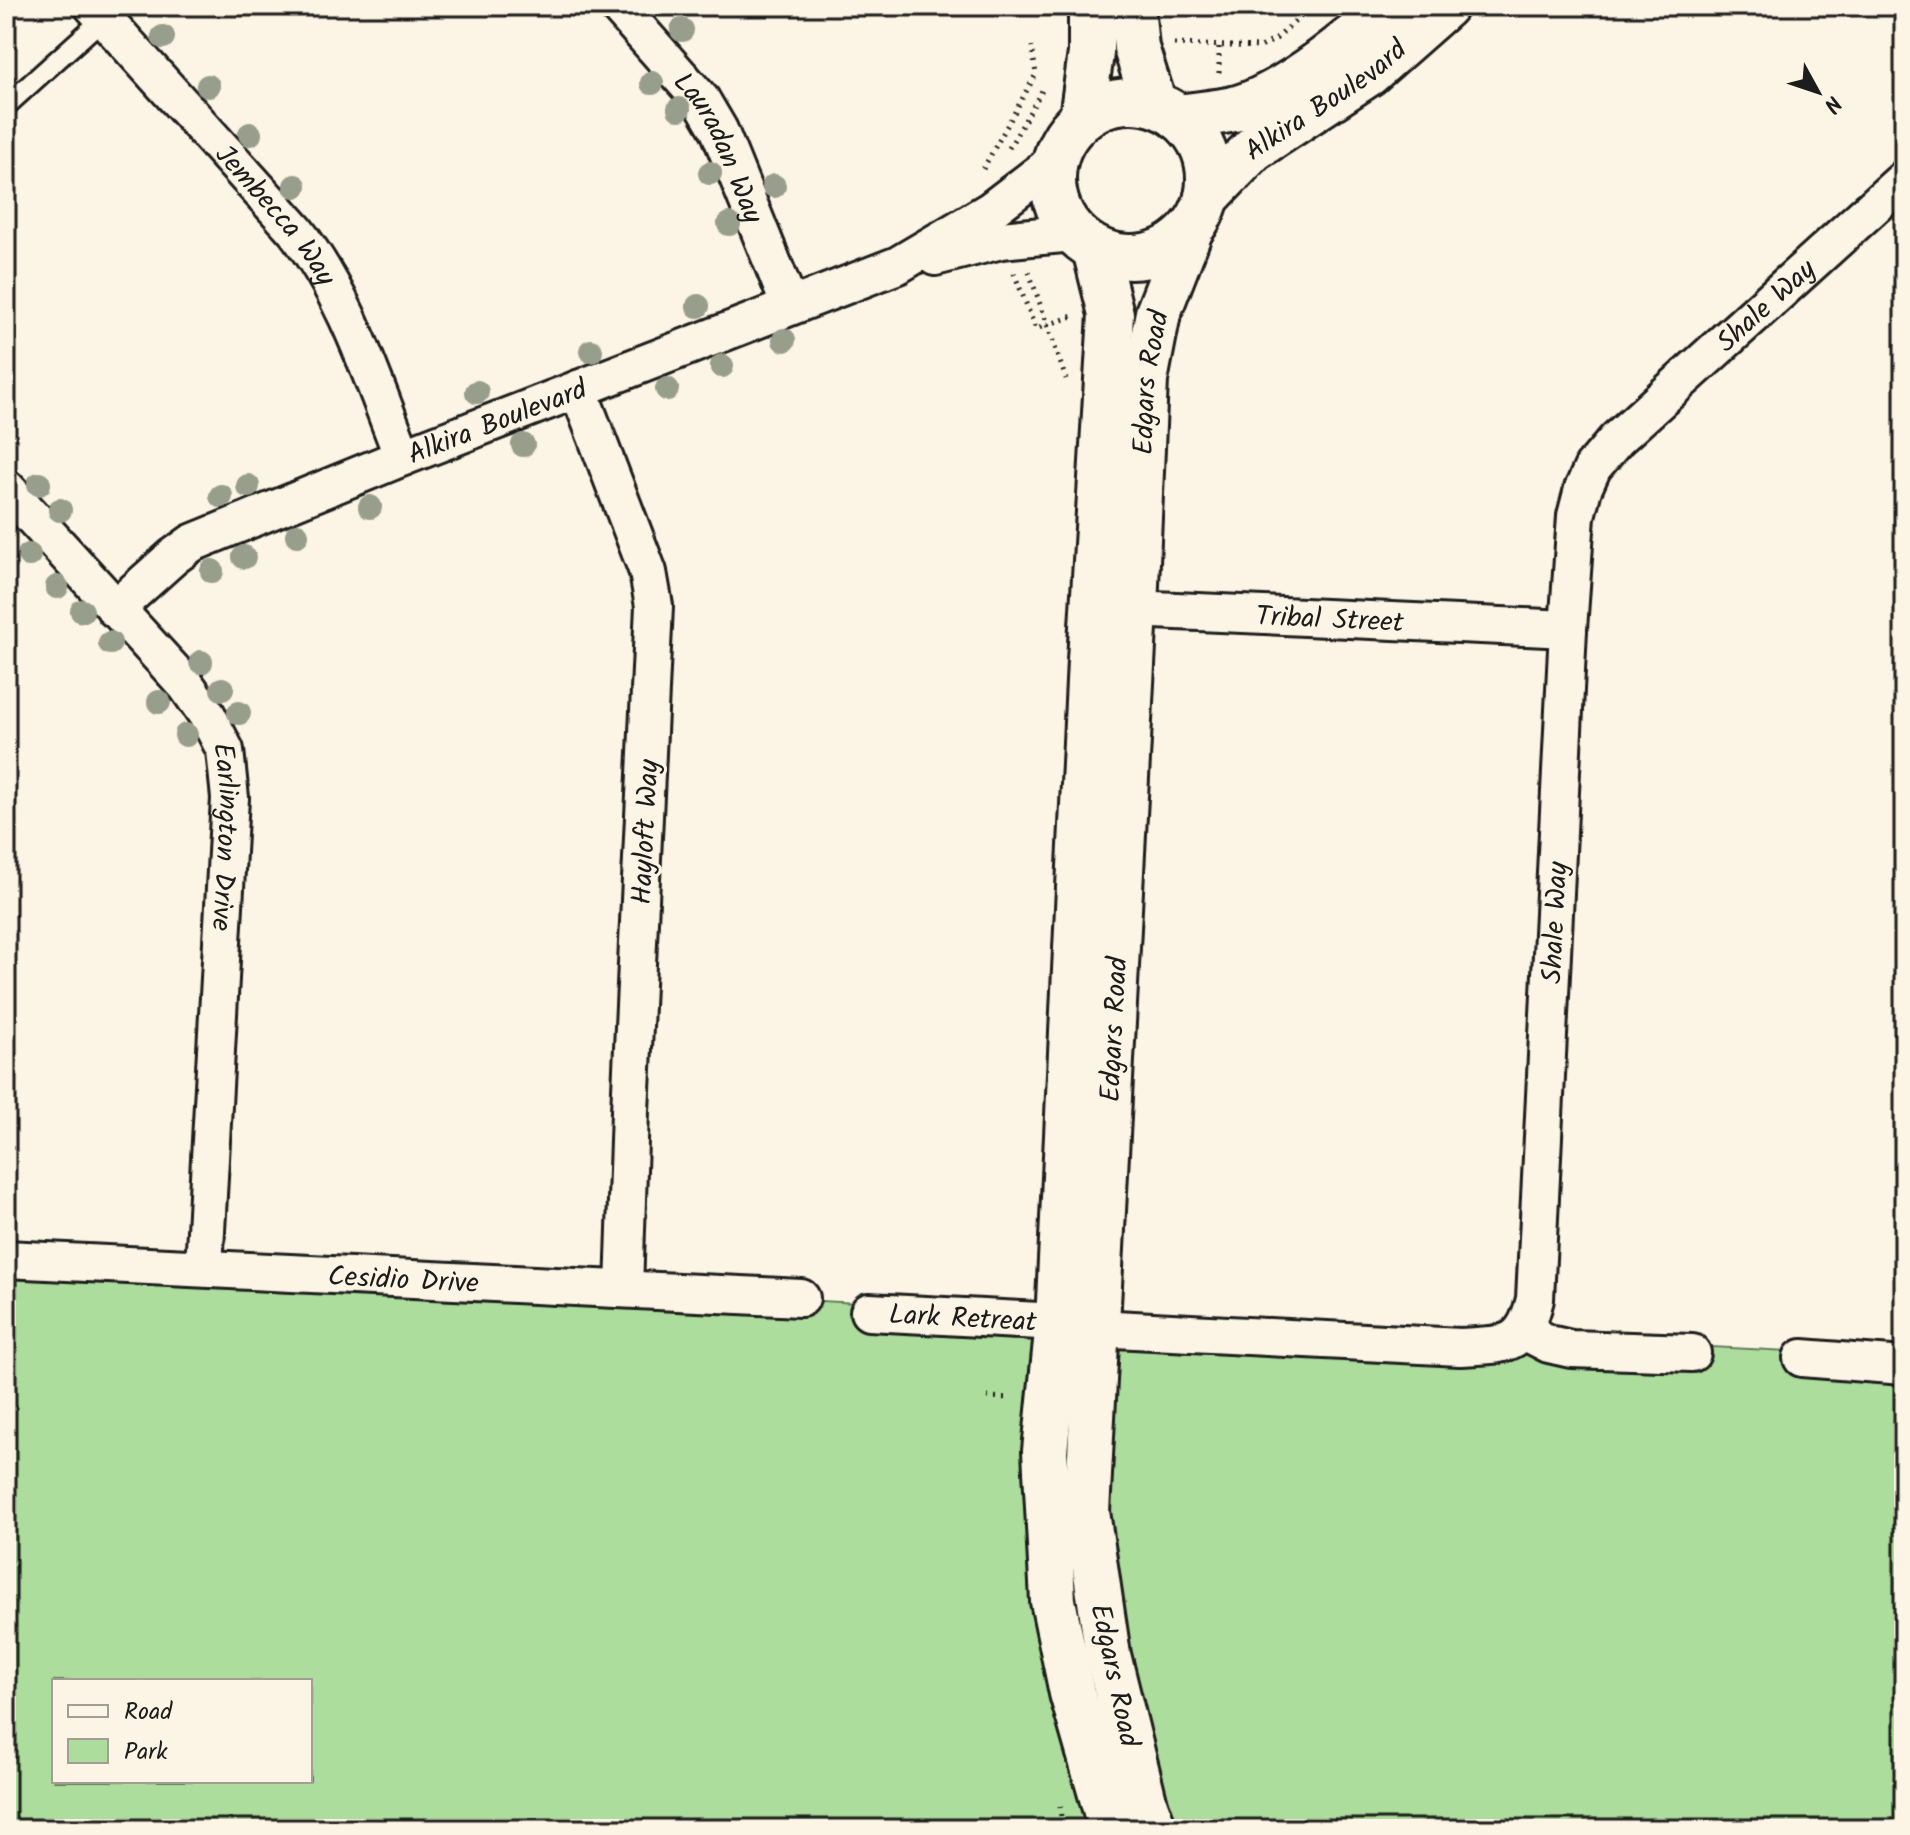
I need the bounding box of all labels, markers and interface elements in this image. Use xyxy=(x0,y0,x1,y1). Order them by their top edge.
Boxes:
street label: Alkira Boulevard xyxy=(1236,29,1419,174)
north arrow xyxy=(1778,52,1858,132)
street label: Lauradan Way xyxy=(661,62,775,231)
text: N xyxy=(1813,87,1849,120)
street label: Jembecca Way xyxy=(203,135,347,296)
street label: Shale Way xyxy=(1707,248,1828,364)
street label: Edgars Road xyxy=(1122,306,1183,456)
street label: Alkira Boulevard xyxy=(401,367,595,478)
street label: Tribal Street xyxy=(1255,595,1406,646)
street label: Earlington Drive xyxy=(198,741,250,933)
street label: Hayloft Way xyxy=(620,758,673,906)
street label: Shale Way xyxy=(1531,860,1582,985)
street label: Edgars Road xyxy=(1089,955,1142,1103)
street label: Cesidio Drive xyxy=(327,1255,480,1307)
street label: Lark Retreat xyxy=(888,1293,1039,1346)
street label: Edgars Road xyxy=(1076,1600,1151,1752)
legend xyxy=(52,1679,312,1783)
text: Road xyxy=(124,1693,173,1732)
text: Park xyxy=(124,1733,168,1772)

